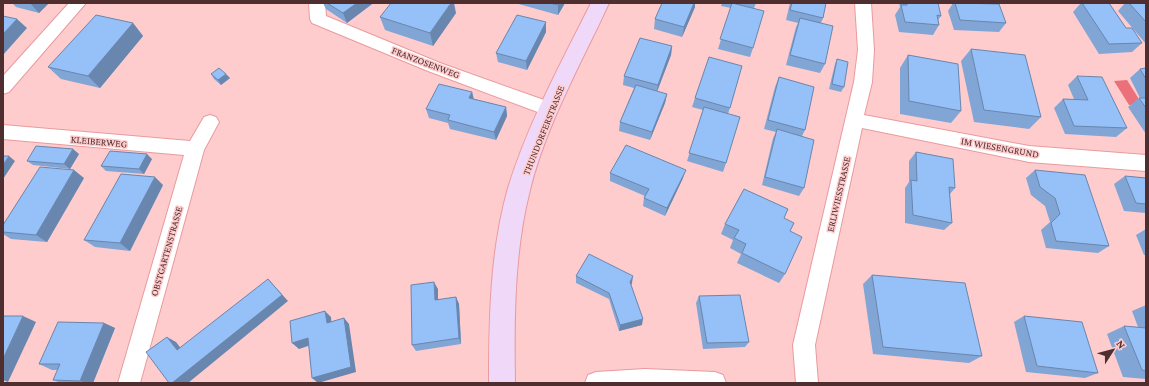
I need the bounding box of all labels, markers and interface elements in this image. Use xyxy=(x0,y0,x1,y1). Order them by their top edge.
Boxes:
street label: FRANZOSENWEG xyxy=(390,44,461,80)
street label: THUNDORFERSTRASSE xyxy=(520,83,567,177)
street label: KLEIBERWEG xyxy=(70,134,127,149)
street label: IM WIESENGRUND xyxy=(960,135,1040,160)
street label: ERLIWIESSTRASSE xyxy=(824,155,853,233)
street label: OBSTGARTENSTRASSE xyxy=(148,205,185,297)
north arrow xyxy=(1093,330,1133,370)
text: N xyxy=(1114,338,1128,351)

